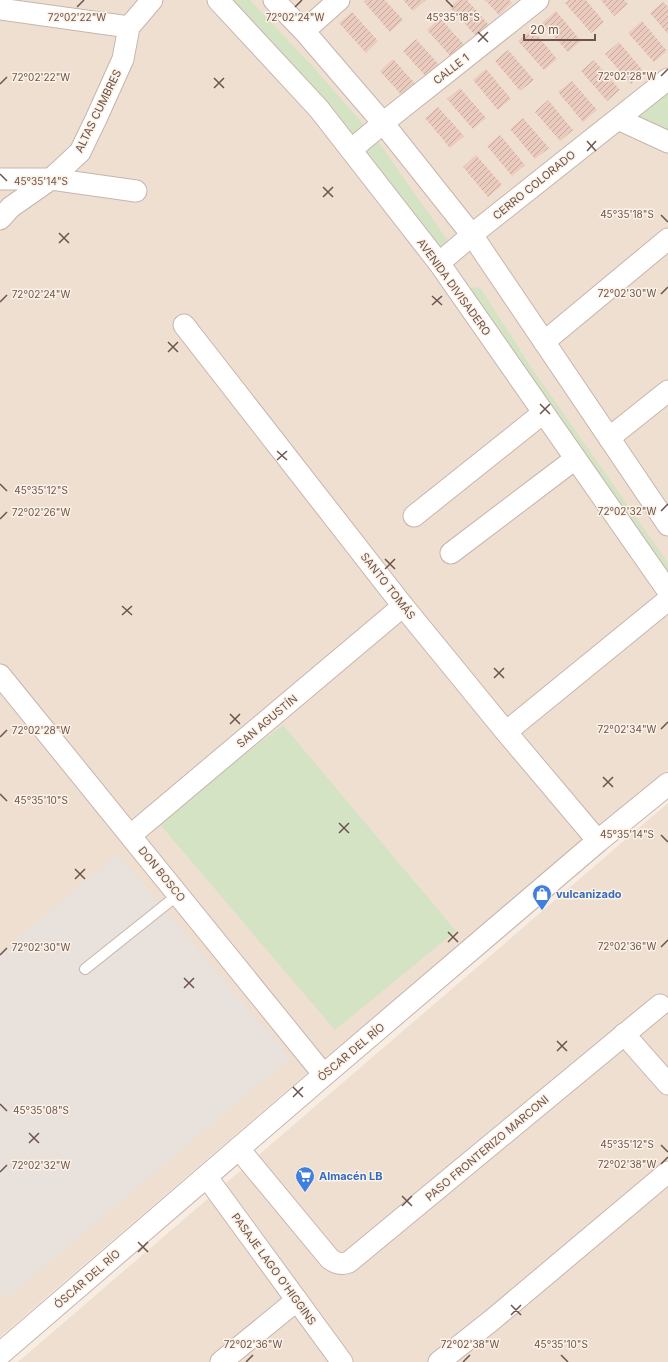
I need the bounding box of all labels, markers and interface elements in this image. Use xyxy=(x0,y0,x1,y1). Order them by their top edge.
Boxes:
text: 72°02'22"W xyxy=(48,11,106,23)
text: 72°02'24"W xyxy=(266,11,324,23)
text: 45°35'18"S xyxy=(426,11,480,23)
scale bar xyxy=(524,16,595,42)
text: 20 m xyxy=(530,22,559,37)
street label: CALLE 1 xyxy=(430,51,472,87)
street label: ALTAS CUMBRES xyxy=(72,67,124,155)
text: 72°02'28"W xyxy=(598,70,656,82)
text: 72°02'22"W xyxy=(12,71,70,83)
street label: CERRO COLORADO xyxy=(490,147,578,223)
text: 45°35'14"S xyxy=(14,175,68,187)
text: 45°35'18"S xyxy=(600,208,654,220)
street label: AVENIDA DIVISADERO xyxy=(414,236,494,338)
text: 72°02'30"W xyxy=(598,287,657,299)
text: 72°02'24"W xyxy=(12,288,70,300)
text: 45°35'12"S xyxy=(14,484,68,496)
text: 72°02'32"W xyxy=(598,505,656,517)
text: 72°02'26"W xyxy=(12,506,70,518)
street label: SANTO TOMÁS xyxy=(358,550,418,622)
street label: SAN AGUSTÍN xyxy=(234,692,300,750)
text: 72°02'34"W xyxy=(598,723,657,735)
text: 72°02'28"W xyxy=(12,724,70,736)
text: 45°35'10"S xyxy=(14,794,68,806)
text: 45°35'14"S xyxy=(600,828,654,840)
street label: DON BOSCO xyxy=(136,844,188,904)
shop icon: vulcanizado xyxy=(531,883,553,911)
place label: vulcanizado xyxy=(556,887,622,901)
text: 72°02'36"W xyxy=(598,940,656,952)
text: 72°02'30"W xyxy=(12,941,71,953)
street label: ÓSCAR DEL RÍO xyxy=(315,1020,387,1084)
street label: PASO FRONTERIZO MARCONI xyxy=(422,1092,552,1204)
text: 45°35'08"S xyxy=(13,1104,69,1116)
text: 45°35'12"S xyxy=(600,1138,654,1150)
text: 72°02'38"W xyxy=(598,1158,656,1170)
text: 72°02'32"W xyxy=(12,1159,70,1171)
supermarket icon: Almacén LB xyxy=(294,1165,316,1193)
place label: Almacén LB xyxy=(319,1169,383,1183)
street label: PASAJE LAGO O'HIGGINS xyxy=(229,1210,319,1328)
street label: ÓSCAR DEL RÍO xyxy=(51,1246,123,1312)
text: 72°02'36"W xyxy=(224,1338,282,1350)
text: 72°02'38"W xyxy=(441,1338,499,1350)
text: 45°35'10"S xyxy=(534,1338,588,1350)

